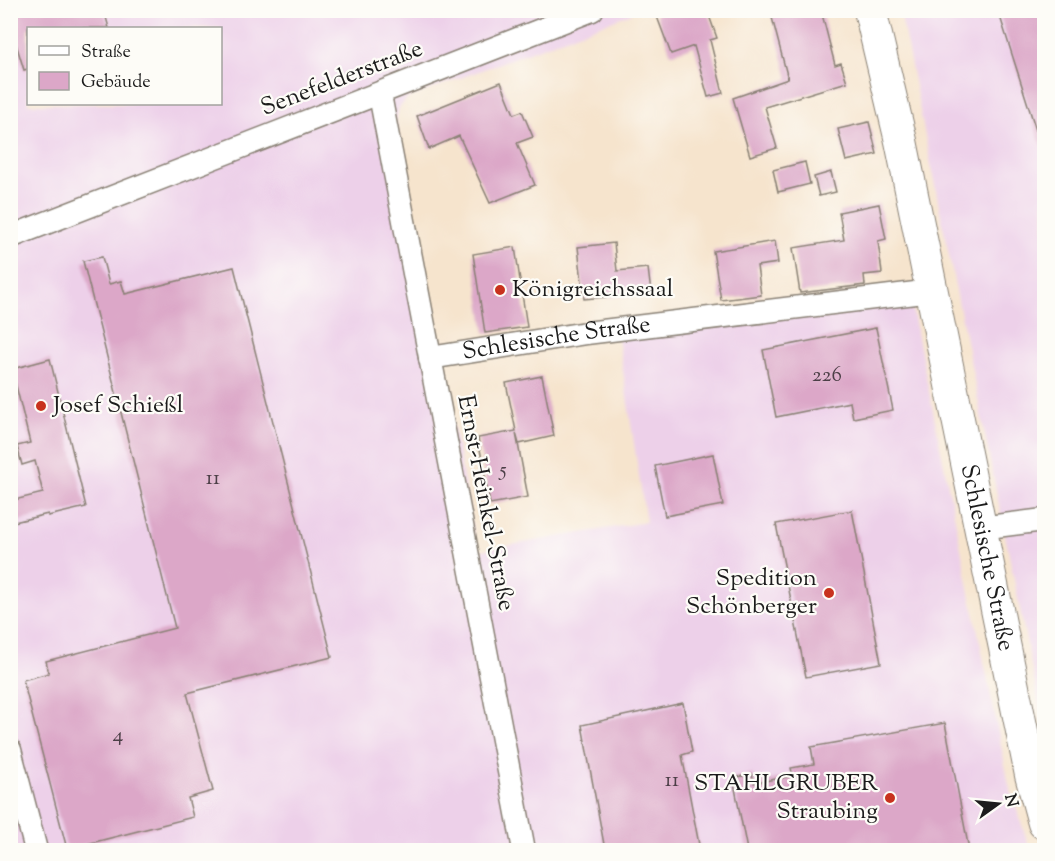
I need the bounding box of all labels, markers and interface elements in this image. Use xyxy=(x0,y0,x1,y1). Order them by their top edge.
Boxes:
legend xyxy=(27,27,222,105)
street label: Senefelderstraße xyxy=(256,32,428,126)
text: Straße xyxy=(81,40,131,66)
text: Gebäude xyxy=(81,70,151,96)
place label: Königreichssaal xyxy=(512,273,674,307)
marker: Königreichssaal xyxy=(493,283,507,297)
street label: Schlesische Straße xyxy=(460,308,653,370)
house number: 226 xyxy=(812,361,842,391)
place label: Josef Schießl xyxy=(51,389,184,423)
street label: Ernst-Heinkel-Straße xyxy=(447,392,523,614)
marker: Josef Schießl xyxy=(34,399,48,413)
house number: 5 xyxy=(498,456,507,486)
street label: Schlesische Straße xyxy=(951,461,1022,654)
house number: 11 xyxy=(206,464,220,494)
place label: Spedition Schönberger xyxy=(686,562,817,624)
marker: Spedition Schönberger xyxy=(822,586,836,600)
house number: 4 xyxy=(113,721,123,751)
house number: 11 xyxy=(665,766,679,796)
place label: STAHLGRUBER Straubing xyxy=(694,767,879,829)
north arrow xyxy=(968,774,1028,834)
marker: STAHLGRUBER Straubing xyxy=(883,791,897,805)
text: N xyxy=(997,792,1023,810)

